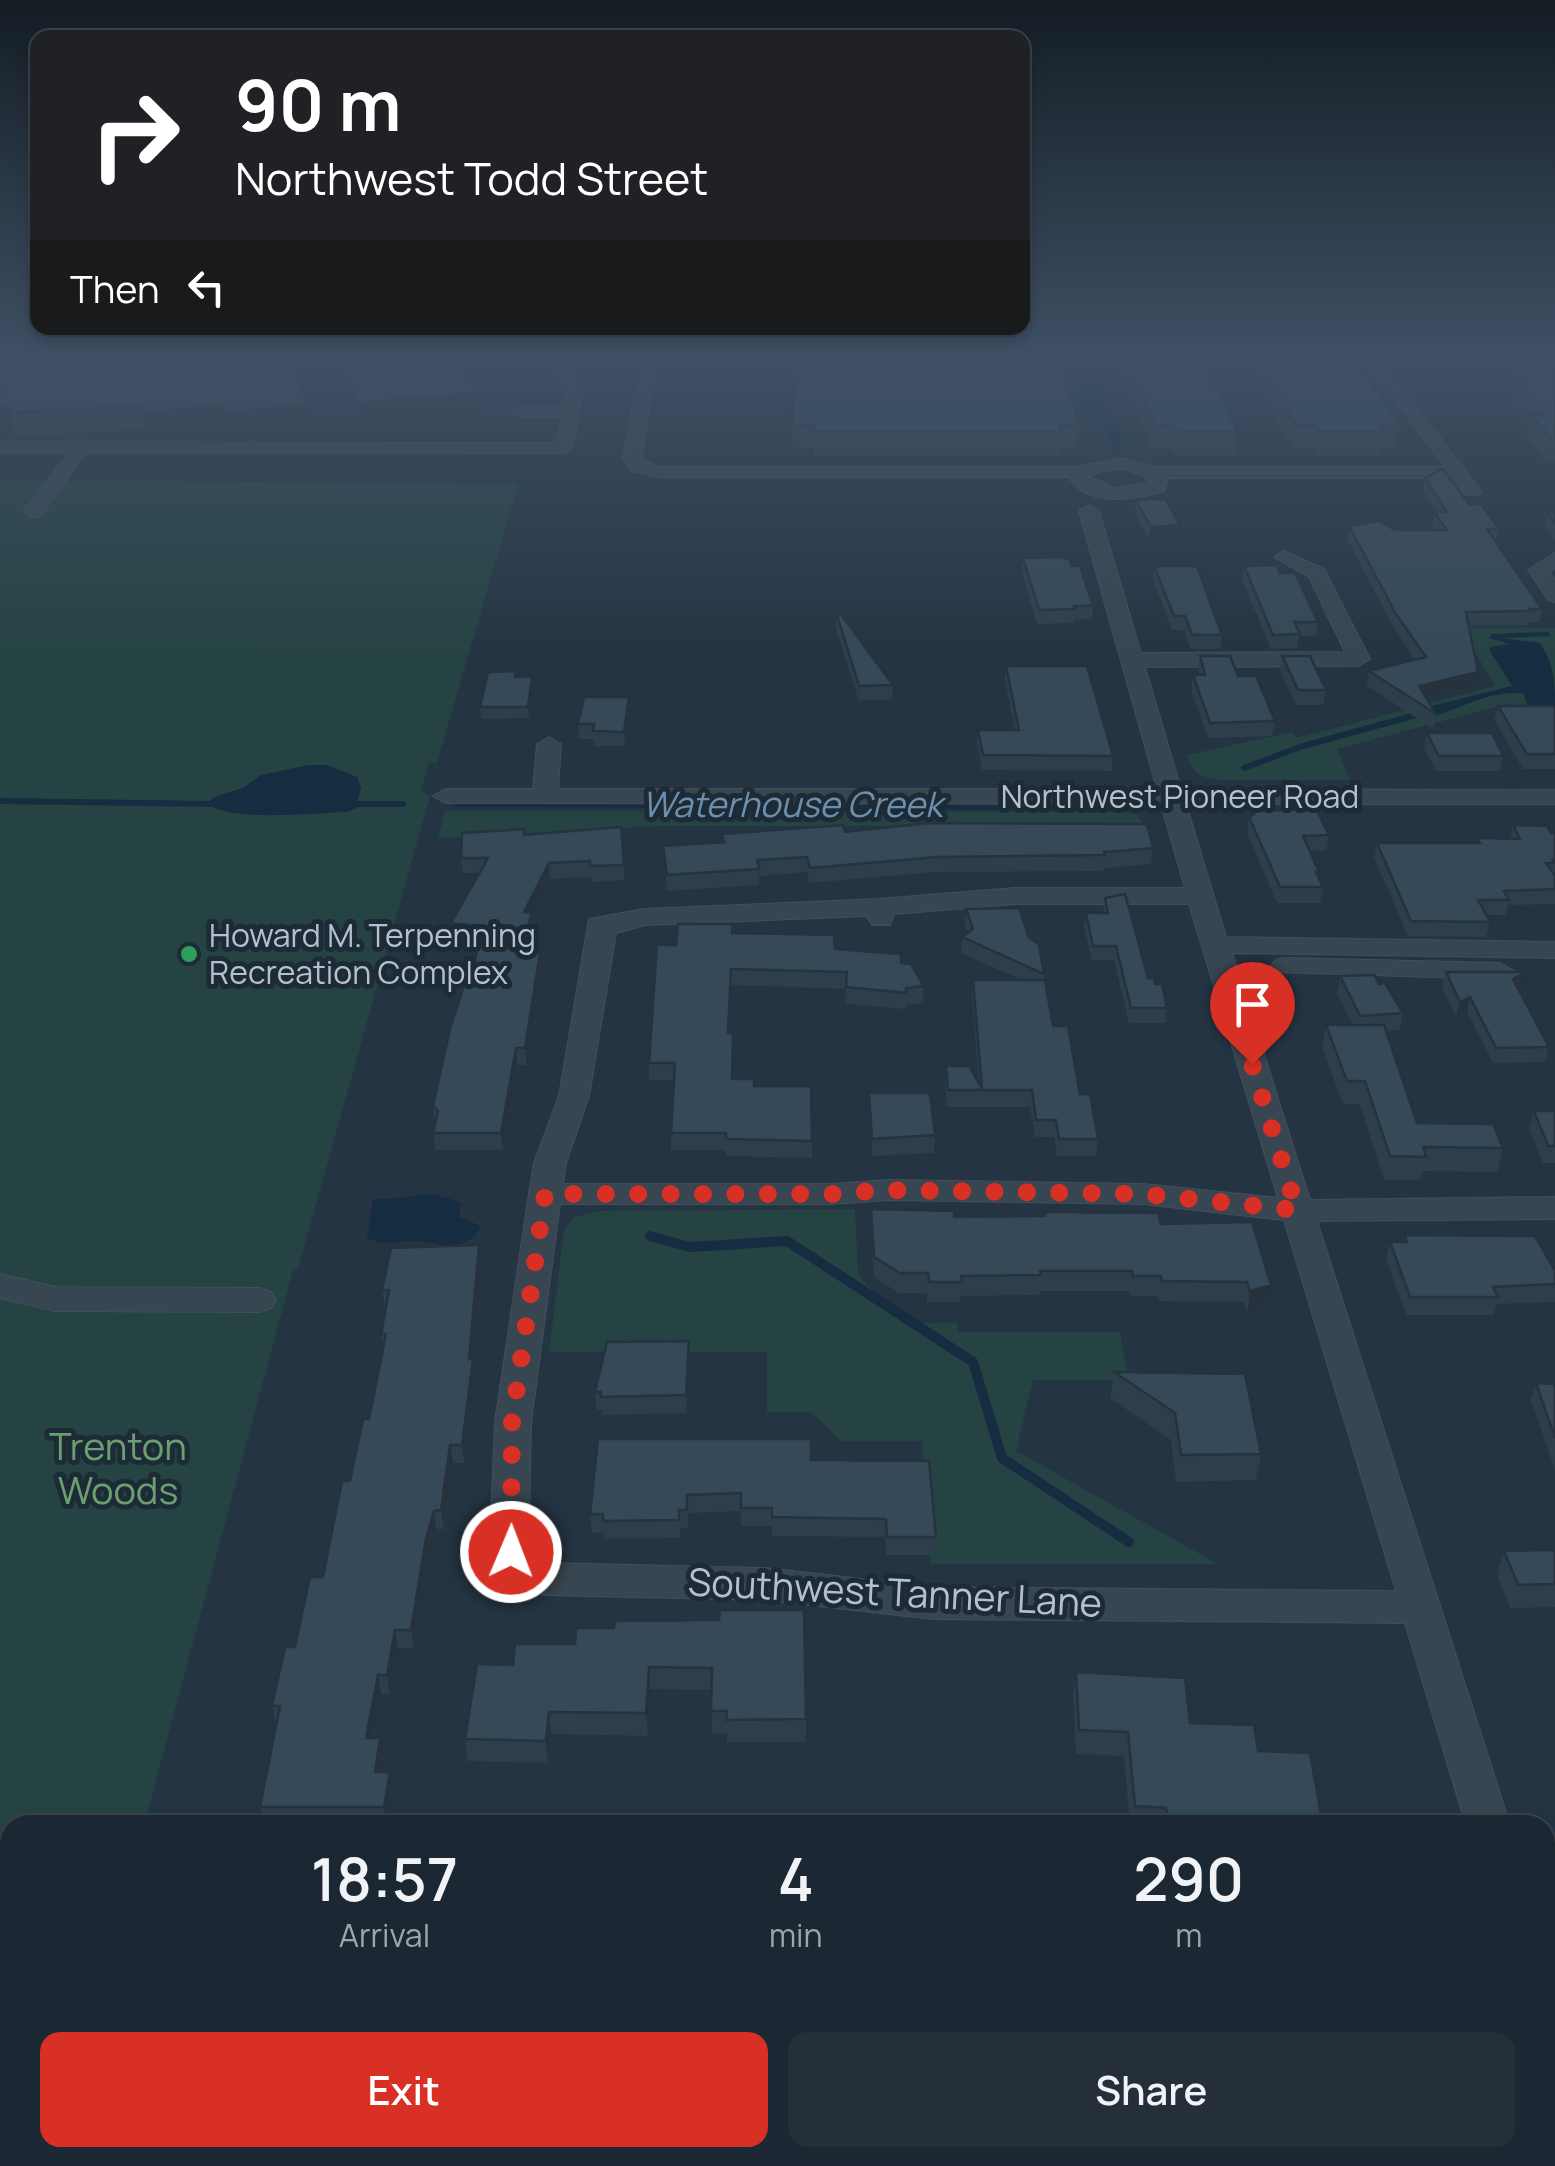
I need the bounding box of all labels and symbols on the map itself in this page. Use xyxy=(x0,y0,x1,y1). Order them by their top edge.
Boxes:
street label: Northwest Pioneer Road xyxy=(1001,774,1359,818)
water label: Waterhouse Creek xyxy=(642,780,947,828)
place label: Howard M. Terpenning Recreation Complex xyxy=(209,913,536,994)
marker: Howard M. Terpenning Recreation Complex xyxy=(178,943,200,965)
pin xyxy=(1210,962,1295,1065)
park label: Trenton Woods xyxy=(49,1419,187,1515)
position arrow xyxy=(459,1500,563,1604)
street label: Southwest Tanner Lane xyxy=(687,1554,1103,1628)

